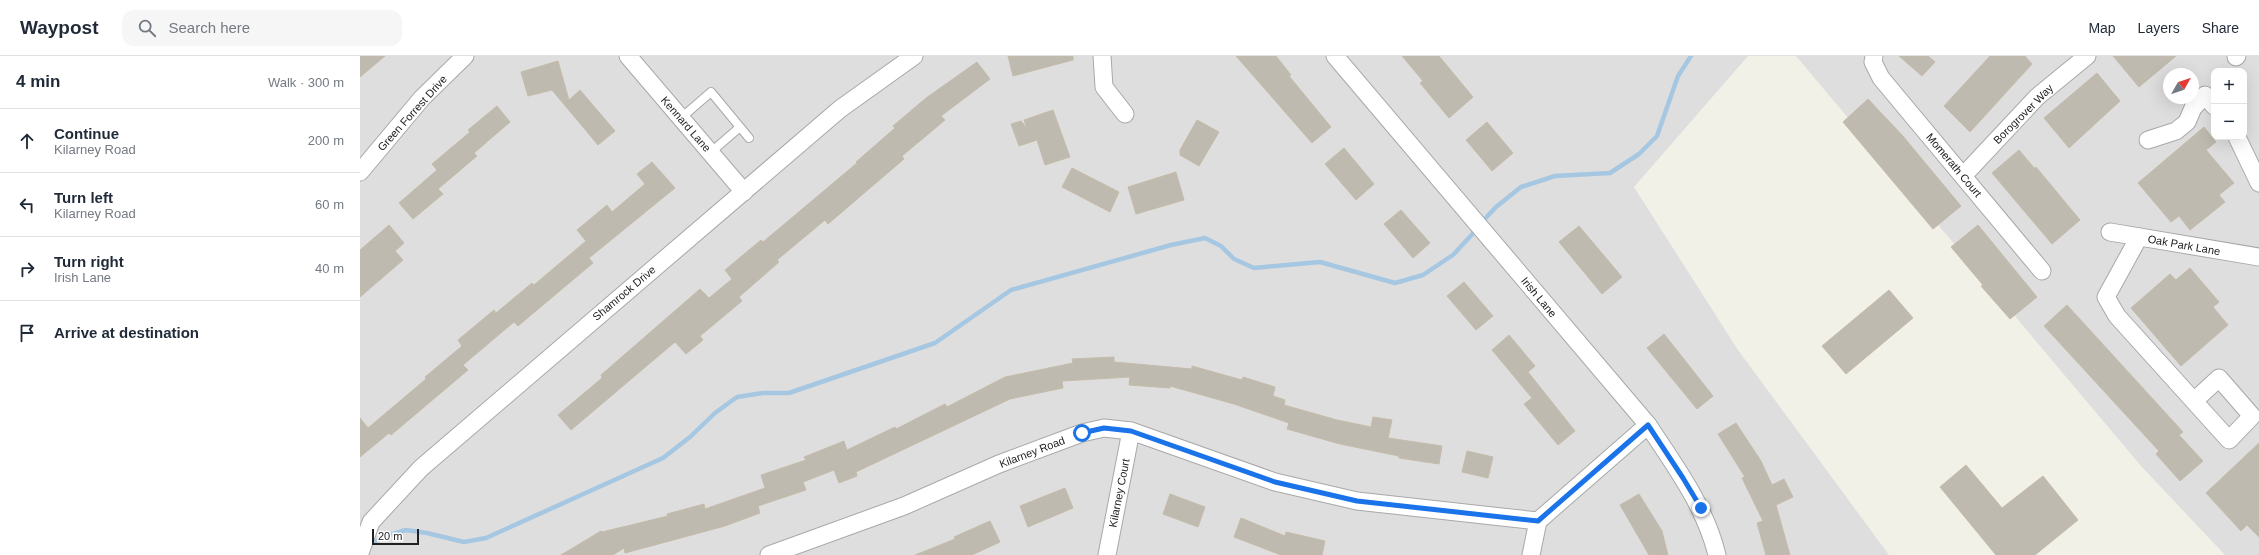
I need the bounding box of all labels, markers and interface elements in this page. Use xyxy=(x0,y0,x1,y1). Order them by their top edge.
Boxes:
search box xyxy=(122,10,402,46)
text: Waypost xyxy=(20,17,98,38)
icon: search xyxy=(136,17,158,39)
text: Search here xyxy=(168,19,250,36)
text: Map xyxy=(2088,20,2116,36)
text: Layers xyxy=(2138,20,2180,36)
text: Share xyxy=(2202,20,2239,36)
north arrow xyxy=(2163,68,2199,104)
map controls xyxy=(2211,68,2247,140)
button: + xyxy=(2211,68,2247,104)
text: 4 min xyxy=(16,72,60,91)
street label: Green Forrest Drive xyxy=(375,73,449,153)
text: Walk · 300 m xyxy=(268,75,344,90)
street label: Borogrover Way xyxy=(1991,81,2056,146)
street label: Kennard Lane xyxy=(659,94,713,154)
button: − xyxy=(2211,104,2247,140)
text: Continue xyxy=(54,125,119,142)
icon: ahead xyxy=(16,130,38,152)
street label: Momerath Court xyxy=(1924,131,1984,199)
text: 200 m xyxy=(308,133,344,148)
text: Kilarney Road xyxy=(54,142,136,157)
text: Turn left xyxy=(54,189,113,206)
icon: left xyxy=(16,194,38,216)
text: 60 m xyxy=(315,197,344,212)
text: Kilarney Road xyxy=(54,206,136,221)
street label: Oak Park Lane xyxy=(2147,233,2221,257)
text: Turn right xyxy=(54,253,124,270)
icon: right xyxy=(16,258,38,280)
text: 40 m xyxy=(315,261,344,276)
street label: Shamrock Drive xyxy=(590,263,658,323)
text: Irish Lane xyxy=(54,270,111,285)
street label: Irish Lane xyxy=(1519,275,1559,319)
icon: arrive xyxy=(16,322,38,344)
text: Arrive at destination xyxy=(54,324,199,341)
route start xyxy=(1073,424,1091,442)
street label: Kilarney Road xyxy=(998,434,1066,470)
street label: Kilarney Court xyxy=(1106,458,1132,528)
route end xyxy=(1692,499,1710,517)
scale bar xyxy=(372,527,419,546)
text: 20 m xyxy=(378,530,402,542)

